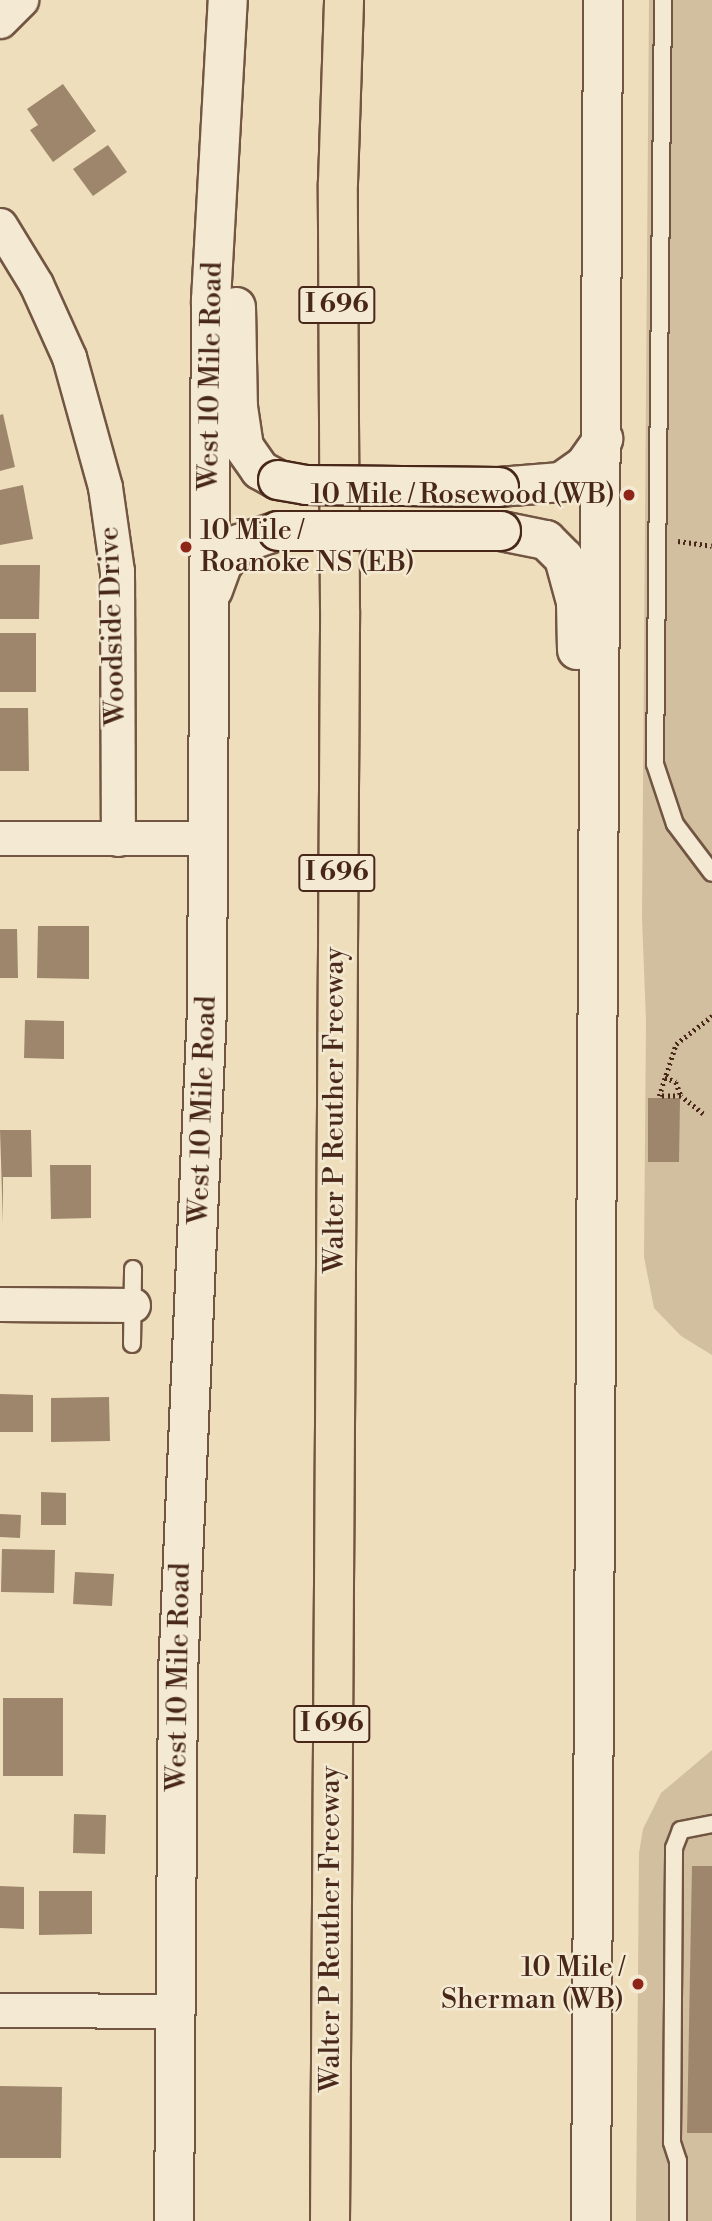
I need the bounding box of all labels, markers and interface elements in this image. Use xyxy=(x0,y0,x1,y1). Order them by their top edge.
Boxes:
street label: West 10 Mile Road xyxy=(192,261,230,491)
road number: I 696 xyxy=(297,282,377,328)
place label: 10 Mile / Rosewood (WB) xyxy=(310,478,615,512)
marker: 10 Mile / Rosewood (WB) xyxy=(621,487,637,503)
place label: 10 Mile / Roanoke NS (EB) xyxy=(200,514,415,580)
street label: Woodside Drive xyxy=(93,526,133,726)
marker: 10 Mile / Roanoke NS (EB) xyxy=(178,539,194,555)
road number: I 696 xyxy=(297,850,377,895)
street label: Walter P Reuther Freeway xyxy=(318,947,352,1273)
street label: West 10 Mile Road xyxy=(182,995,224,1225)
street label: West 10 Mile Road xyxy=(160,1562,198,1792)
road number: I 696 xyxy=(292,1702,372,1746)
street label: Walter P Reuther Freeway xyxy=(314,1766,348,2092)
place label: 10 Mile / Sherman (WB) xyxy=(441,1951,624,2017)
marker: 10 Mile / Sherman (WB) xyxy=(630,1976,646,1992)

